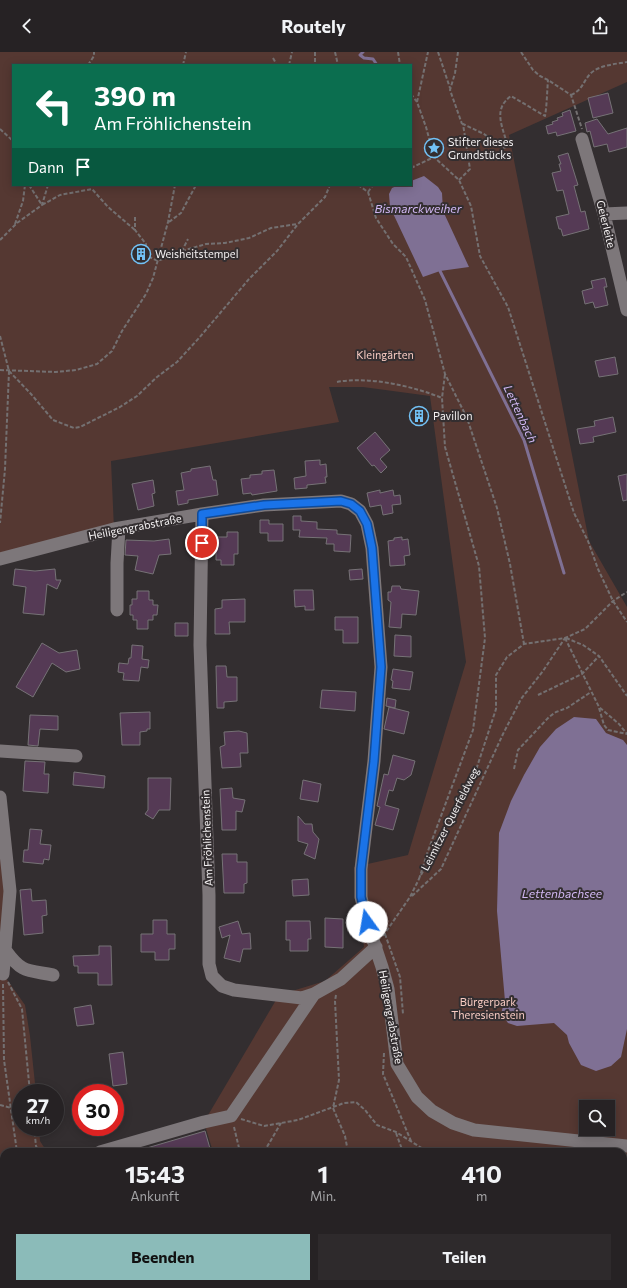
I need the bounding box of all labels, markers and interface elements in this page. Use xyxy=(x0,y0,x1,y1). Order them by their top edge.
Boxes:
icon: back xyxy=(16,15,38,37)
text: Routely xyxy=(281,15,346,37)
icon: share xyxy=(589,15,611,37)
text: 390 m xyxy=(94,78,176,112)
icon: left xyxy=(28,80,80,132)
text: Am Fröhlichenstein xyxy=(94,112,252,134)
place label: Stifter dieses Grundstücks xyxy=(448,135,514,161)
place icon: Stifter dieses Grundstücks xyxy=(423,137,445,159)
icon: arrive xyxy=(72,156,94,178)
text: Dann xyxy=(28,158,64,176)
street label: Geierleite xyxy=(594,199,619,249)
water label: Bismarckweiher xyxy=(375,201,463,215)
building icon: Weisheitstempel xyxy=(130,243,152,265)
place label: Weisheitstempel xyxy=(155,247,238,260)
park label: Kleingärten xyxy=(356,348,414,361)
water label: Lettenbach xyxy=(501,382,540,445)
building icon: Pavillon xyxy=(408,405,430,427)
place label: Pavillon xyxy=(433,409,472,422)
street label: Heiligengrabstraße xyxy=(87,511,183,542)
pin xyxy=(185,526,219,560)
icon: arrive xyxy=(191,532,213,554)
street label: Leimitzer Querfeldweg xyxy=(418,765,481,873)
street label: Am Fröhlichenstein xyxy=(198,790,215,886)
water label: Lettenbachsee xyxy=(522,886,603,900)
position arrow xyxy=(346,901,388,943)
street label: Heiligengrabstraße xyxy=(377,969,406,1065)
park label: Bürgerpark Theresienstein xyxy=(451,995,525,1021)
speed limit sign: 30 xyxy=(72,1084,124,1136)
text: 27 xyxy=(27,1093,49,1117)
map controls xyxy=(579,1100,615,1136)
button: search xyxy=(579,1100,615,1136)
text: km/h xyxy=(26,1114,50,1126)
text: 15:43 xyxy=(125,1159,185,1188)
text: 1 xyxy=(318,1159,328,1188)
text: 410 xyxy=(461,1159,502,1188)
text: Ankunft xyxy=(131,1188,179,1204)
text: Min. xyxy=(310,1188,336,1204)
text: m xyxy=(476,1188,487,1204)
button: Beenden xyxy=(16,1234,310,1280)
button: Teilen xyxy=(318,1234,611,1280)

